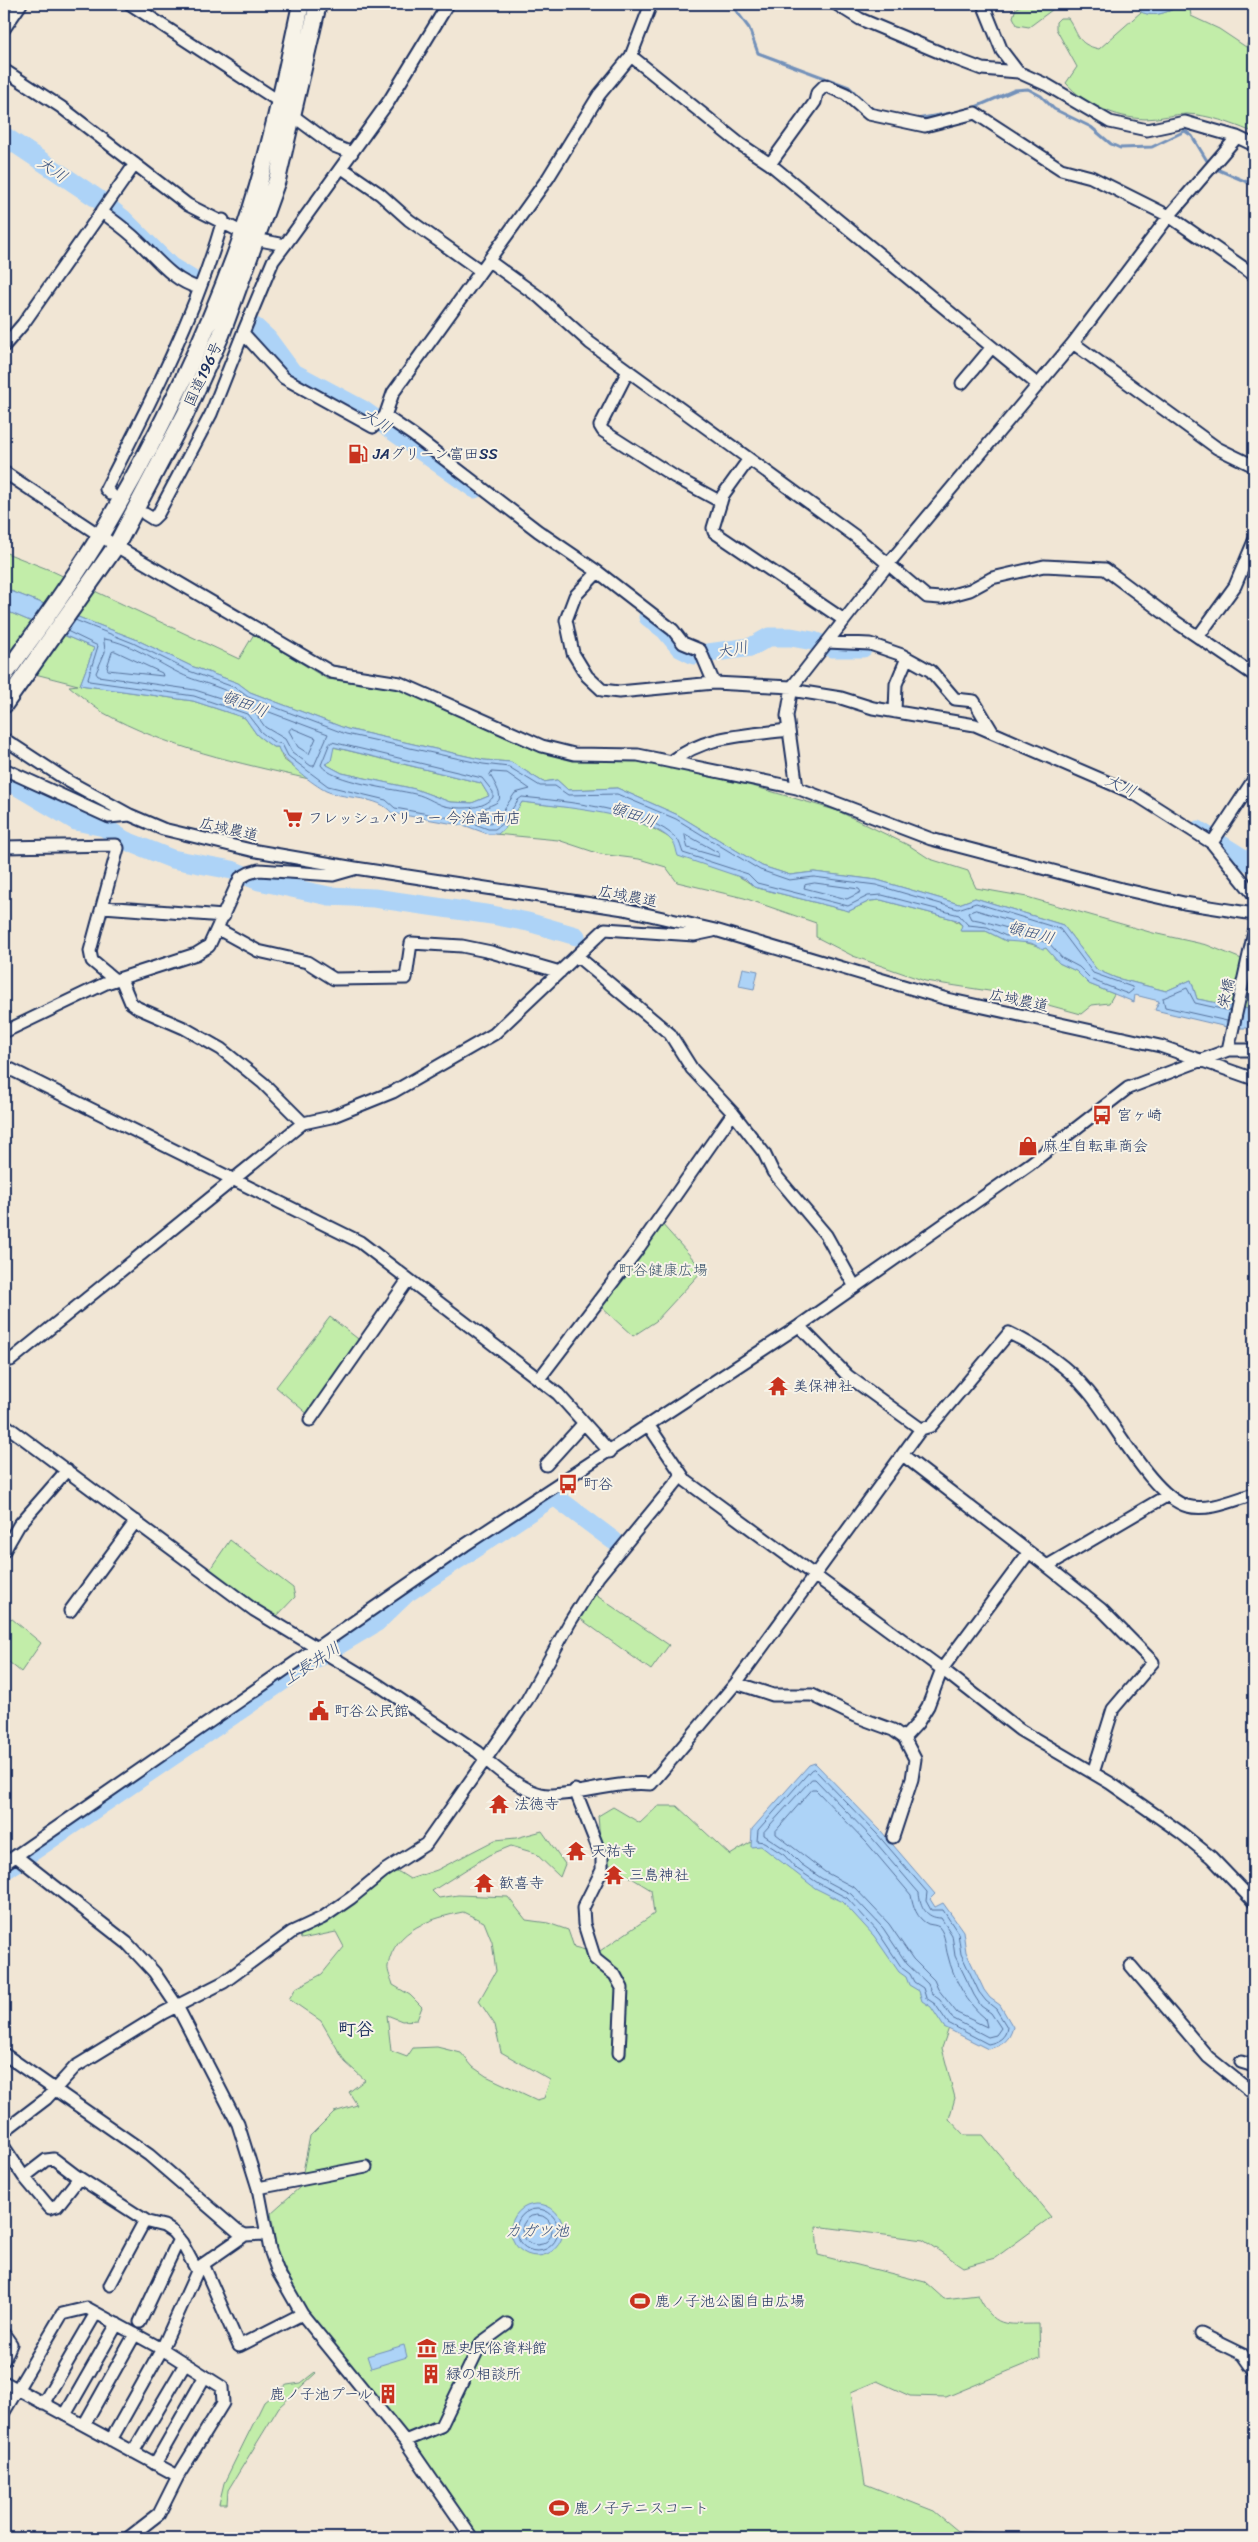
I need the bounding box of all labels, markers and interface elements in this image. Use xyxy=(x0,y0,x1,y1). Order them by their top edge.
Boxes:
water label: 大川 xyxy=(31,148,74,190)
street label: 国道196号 xyxy=(177,337,229,411)
water label: 大川 xyxy=(356,400,398,441)
place label: JAグリーン富田SS xyxy=(372,441,498,467)
fuel station icon: JAグリーン富田SS xyxy=(347,443,369,465)
water label: 大川 xyxy=(714,632,751,667)
water label: 頓田川 xyxy=(217,681,272,726)
water label: 大川 xyxy=(1100,766,1141,805)
water label: 頓田川 xyxy=(606,793,661,836)
place label: フレッシュバリュー 今治高市店 xyxy=(308,805,521,831)
supermarket icon: フレッシュバリュー 今治高市店 xyxy=(282,807,304,829)
street label: 広域農道 xyxy=(197,810,261,848)
street label: 広域農道 xyxy=(596,878,660,914)
water label: 頓田川 xyxy=(1004,912,1058,953)
street label: 栄橋 xyxy=(1210,975,1242,1011)
street label: 広域農道 xyxy=(987,981,1051,1019)
place label: 宮ヶ崎 xyxy=(1117,1102,1162,1128)
bus stop icon: 宮ヶ崎 xyxy=(1091,1104,1113,1126)
place label: 麻生自転車商会 xyxy=(1043,1133,1148,1159)
shop icon: 麻生自転車商会 xyxy=(1017,1135,1039,1157)
park label: 町谷健康広場 xyxy=(618,1257,708,1283)
place label: 美保神社 xyxy=(793,1373,853,1399)
temple icon: 美保神社 xyxy=(767,1375,789,1397)
place label: 町谷 xyxy=(583,1471,613,1497)
bus stop icon: 町谷 xyxy=(557,1473,579,1495)
water label: 上長井川 xyxy=(277,1634,346,1693)
place label: 町谷公民館 xyxy=(334,1698,409,1724)
public building icon: 町谷公民館 xyxy=(308,1700,330,1722)
place label: 法徳寺 xyxy=(514,1791,559,1817)
temple icon: 法徳寺 xyxy=(488,1793,510,1815)
place label: 天祐寺 xyxy=(591,1838,636,1864)
temple icon: 天祐寺 xyxy=(565,1840,587,1862)
place label: 三島神社 xyxy=(629,1862,689,1888)
temple icon: 三島神社 xyxy=(603,1864,625,1886)
place label: 歓喜寺 xyxy=(499,1870,544,1896)
temple icon: 歓喜寺 xyxy=(473,1872,495,1894)
district label: 町谷 xyxy=(338,2013,374,2045)
water label: カガツ池 xyxy=(505,2216,570,2245)
place label: 鹿ノ子池公園自由広場 xyxy=(655,2288,805,2314)
sports icon: 鹿ノ子池公園自由広場 xyxy=(629,2290,651,2312)
place label: 歴史民俗資料館 xyxy=(442,2335,547,2361)
museum icon: 歴史民俗資料館 xyxy=(416,2337,438,2359)
place label: 緑の相談所 xyxy=(446,2361,521,2387)
building icon: 緑の相談所 xyxy=(420,2363,442,2385)
place label: 鹿ノ子池プール xyxy=(270,2381,373,2407)
building icon: 鹿ノ子池プール xyxy=(377,2383,399,2405)
place label: 鹿ノ子テニスコート xyxy=(574,2495,709,2521)
sports icon: 鹿ノ子テニスコート xyxy=(548,2497,570,2519)

